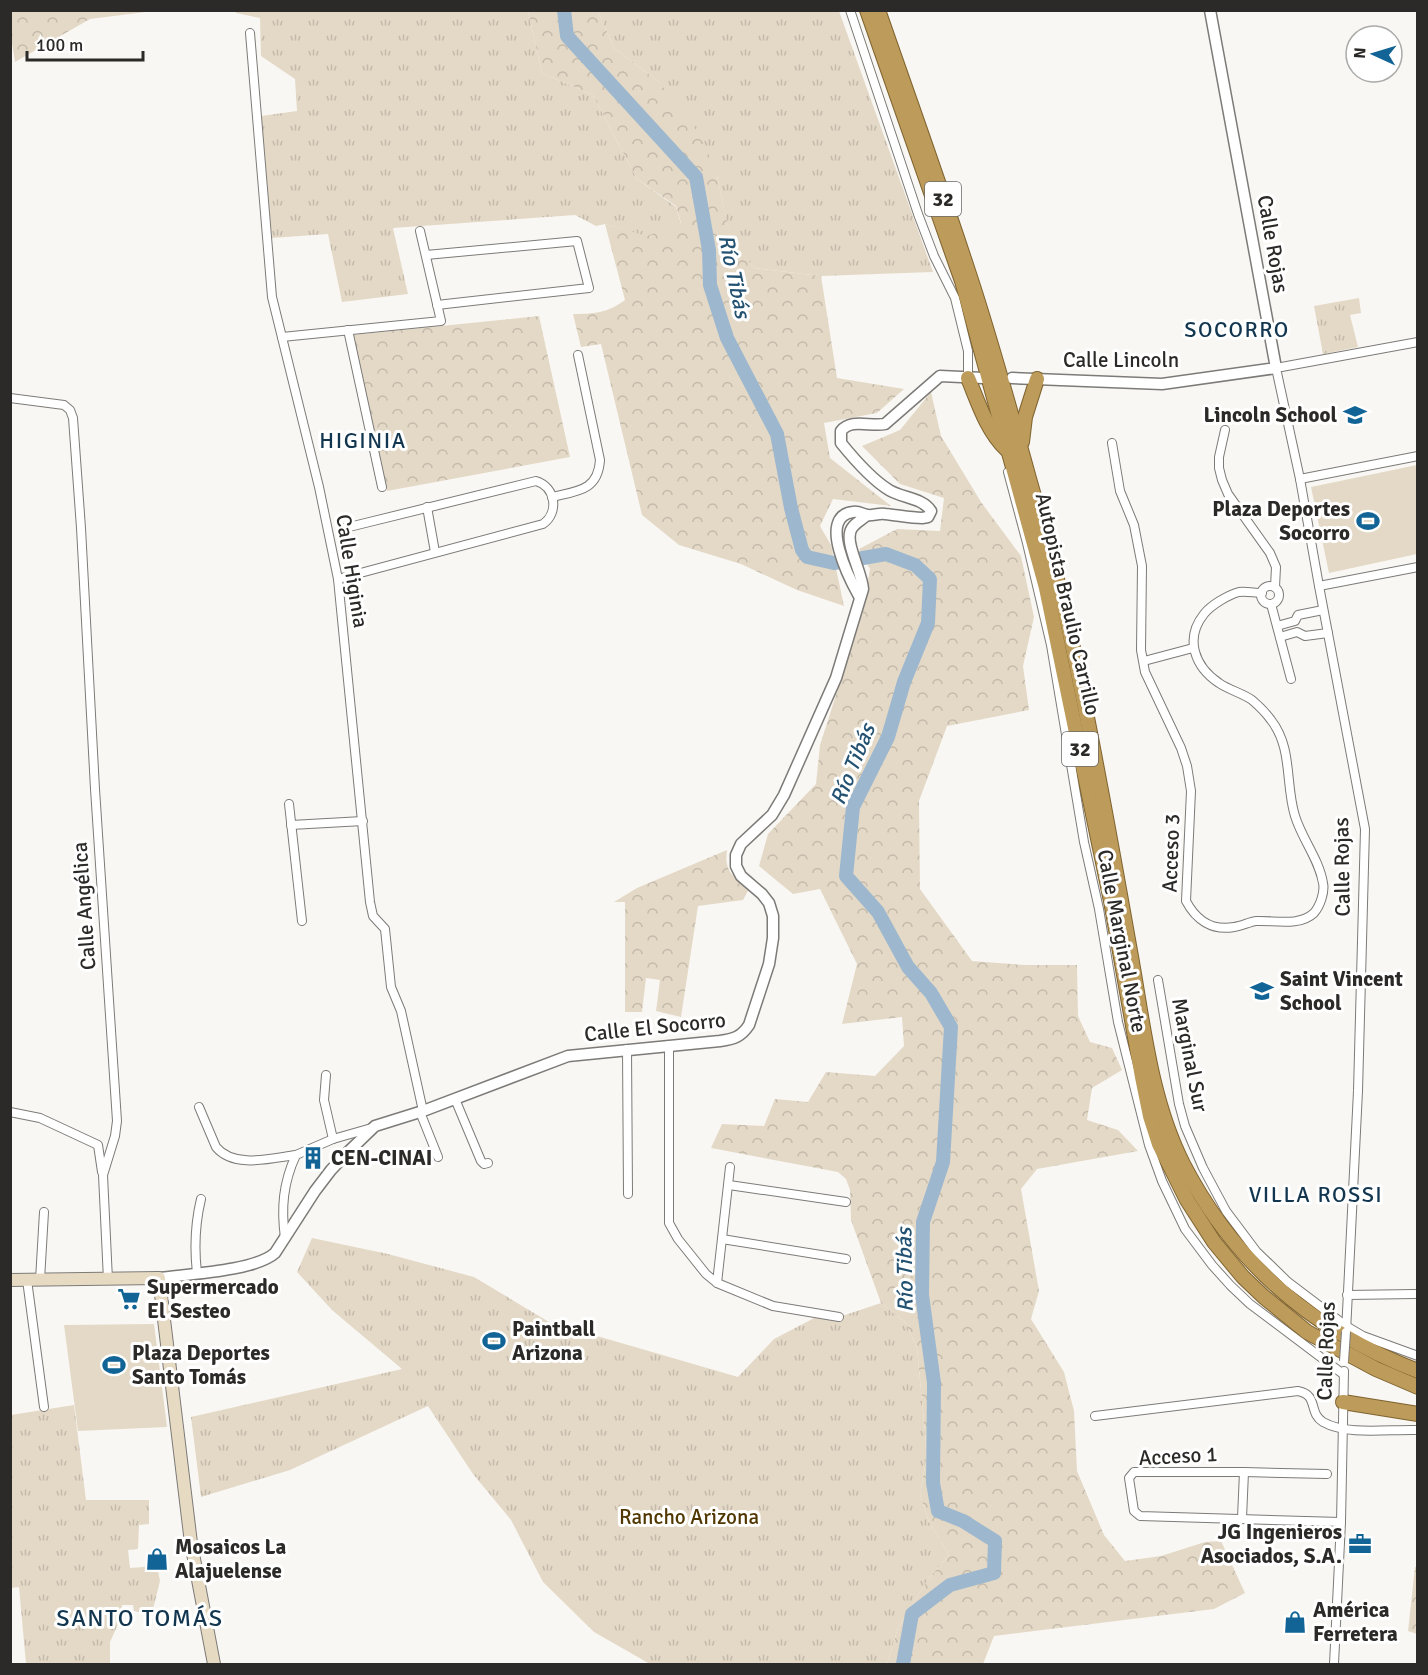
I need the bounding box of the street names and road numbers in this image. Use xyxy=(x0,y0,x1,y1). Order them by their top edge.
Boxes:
road number: 32 xyxy=(925,182,961,216)
street label: Calle Rojas xyxy=(1252,193,1294,295)
street label: Calle Lincoln xyxy=(1063,347,1179,373)
street label: Autopista Braulio Carrillo xyxy=(1030,490,1106,718)
street label: Calle Higinia xyxy=(330,512,374,630)
road number: 32 xyxy=(1062,732,1098,766)
street label: Acceso 3 xyxy=(1157,813,1185,893)
street label: Calle Rojas xyxy=(1328,817,1356,917)
street label: Calle Angélica xyxy=(67,841,101,971)
street label: Calle Marginal Norte xyxy=(1091,847,1153,1035)
street label: Marginal Sur xyxy=(1166,996,1214,1114)
street label: Calle El Socorro xyxy=(583,1007,727,1047)
street label: Calle Rojas xyxy=(1311,1301,1341,1401)
street label: Acceso 1 xyxy=(1138,1441,1218,1471)

